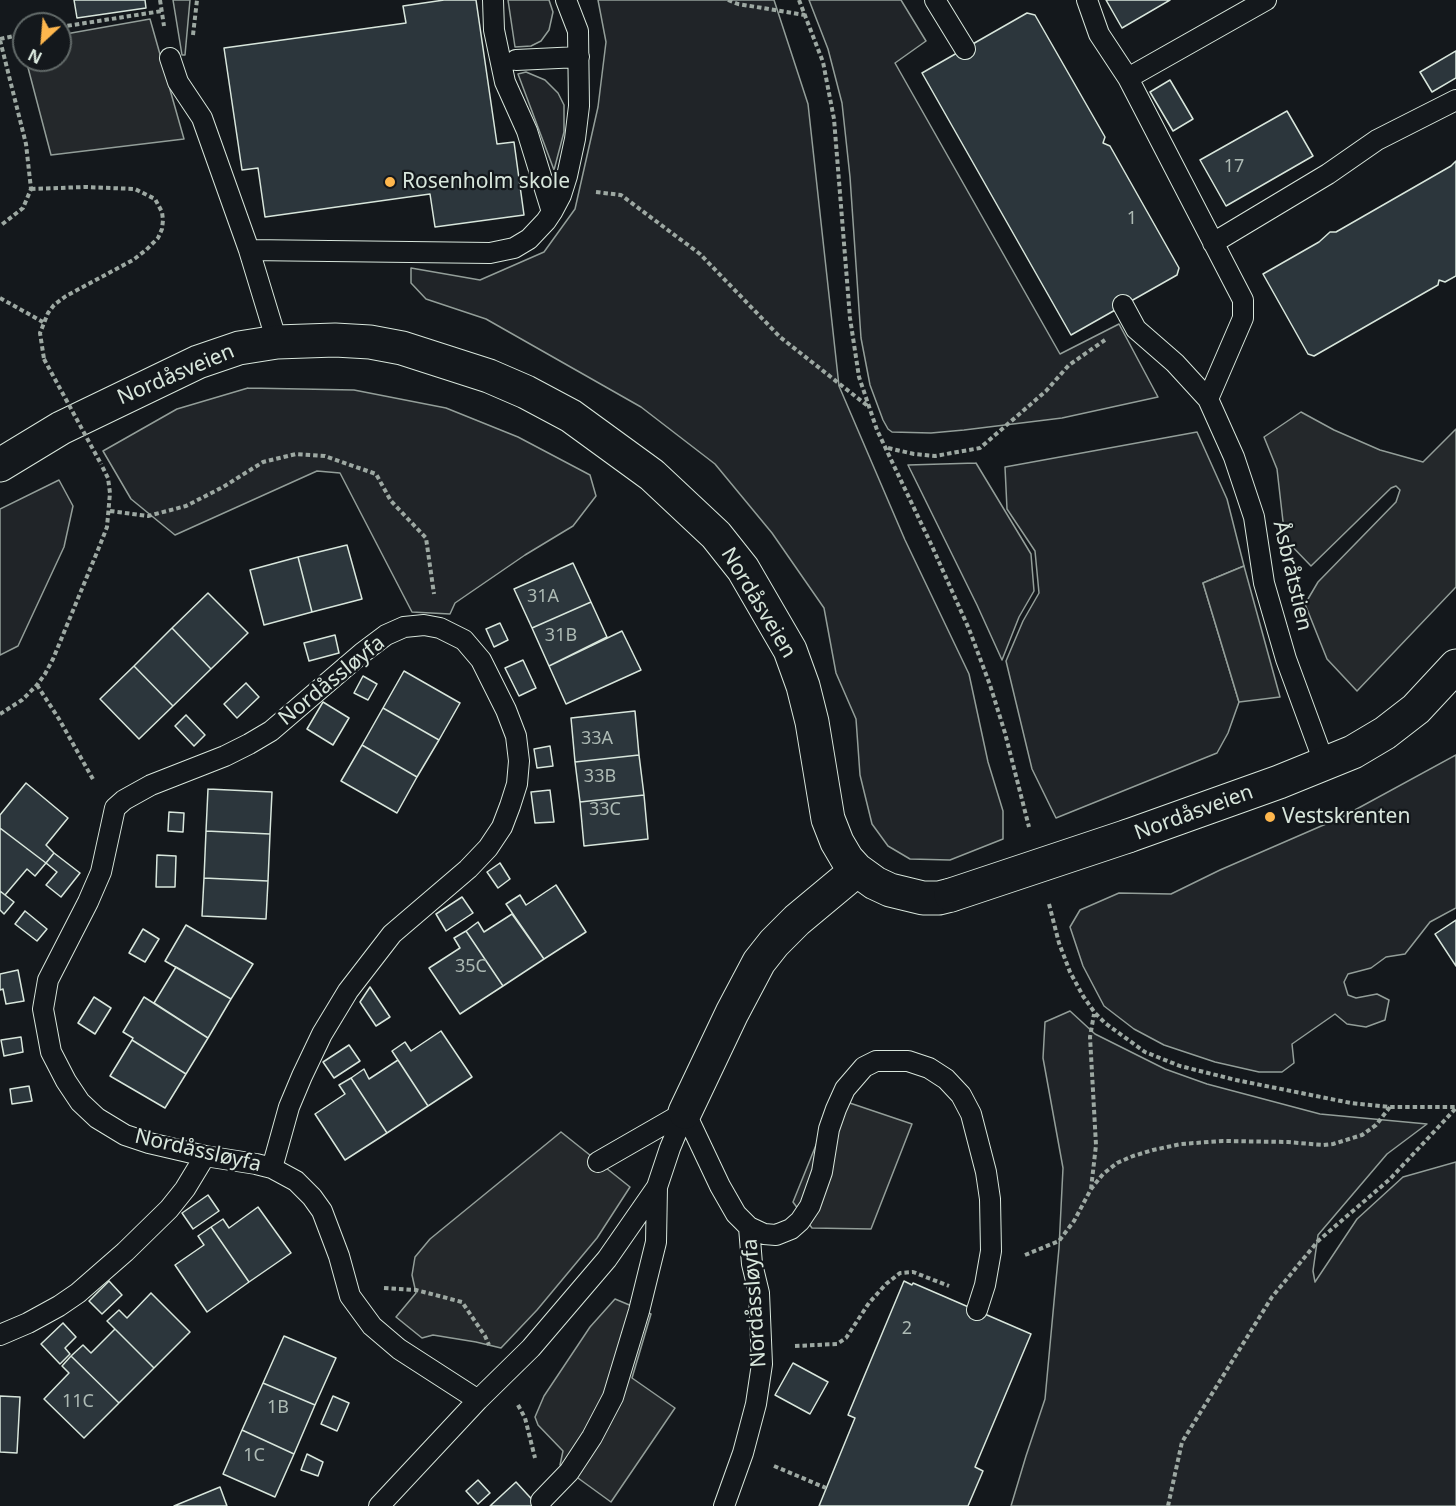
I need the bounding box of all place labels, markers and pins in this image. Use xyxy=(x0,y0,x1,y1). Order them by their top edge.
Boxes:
place label: Rosenholm skole xyxy=(402,169,570,195)
marker: Rosenholm skole xyxy=(383,175,397,189)
place label: Vestskrenten xyxy=(1282,804,1410,830)
marker: Vestskrenten xyxy=(1263,810,1277,824)

